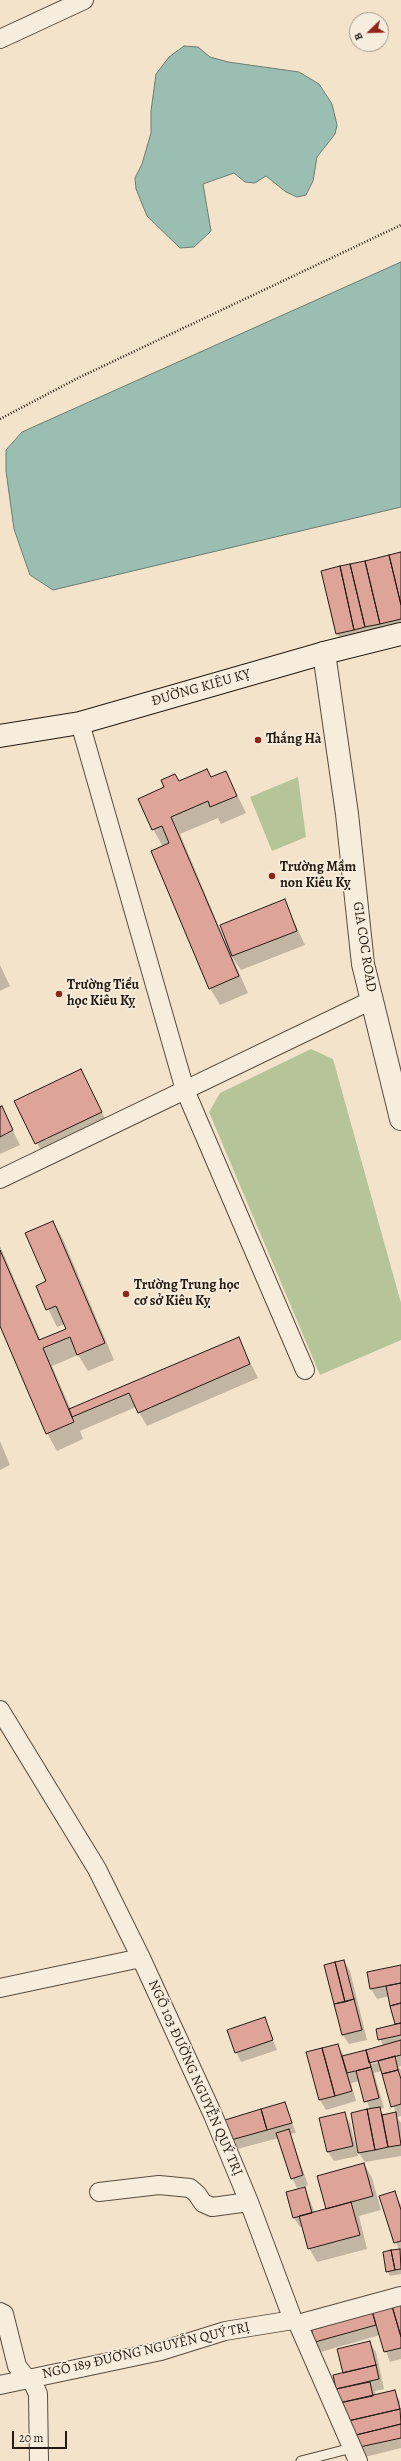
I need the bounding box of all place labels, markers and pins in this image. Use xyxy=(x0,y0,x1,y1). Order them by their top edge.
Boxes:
place label: Thắng Hà xyxy=(266,732,321,748)
marker: Thắng Hà xyxy=(253,735,263,745)
place label: Trường Mầm non Kiêu Kỵ xyxy=(280,860,356,892)
marker: Trường Mầm non Kiêu Kỵ xyxy=(267,871,277,881)
place label: Trường Tiểu học Kiêu Kỵ xyxy=(67,978,139,1010)
marker: Trường Tiểu học Kiêu Kỵ xyxy=(54,989,64,999)
place label: Trường Trung học cơ sở Kiêu Kỵ xyxy=(134,1278,240,1310)
marker: Trường Trung học cơ sở Kiêu Kỵ xyxy=(121,1289,131,1299)

